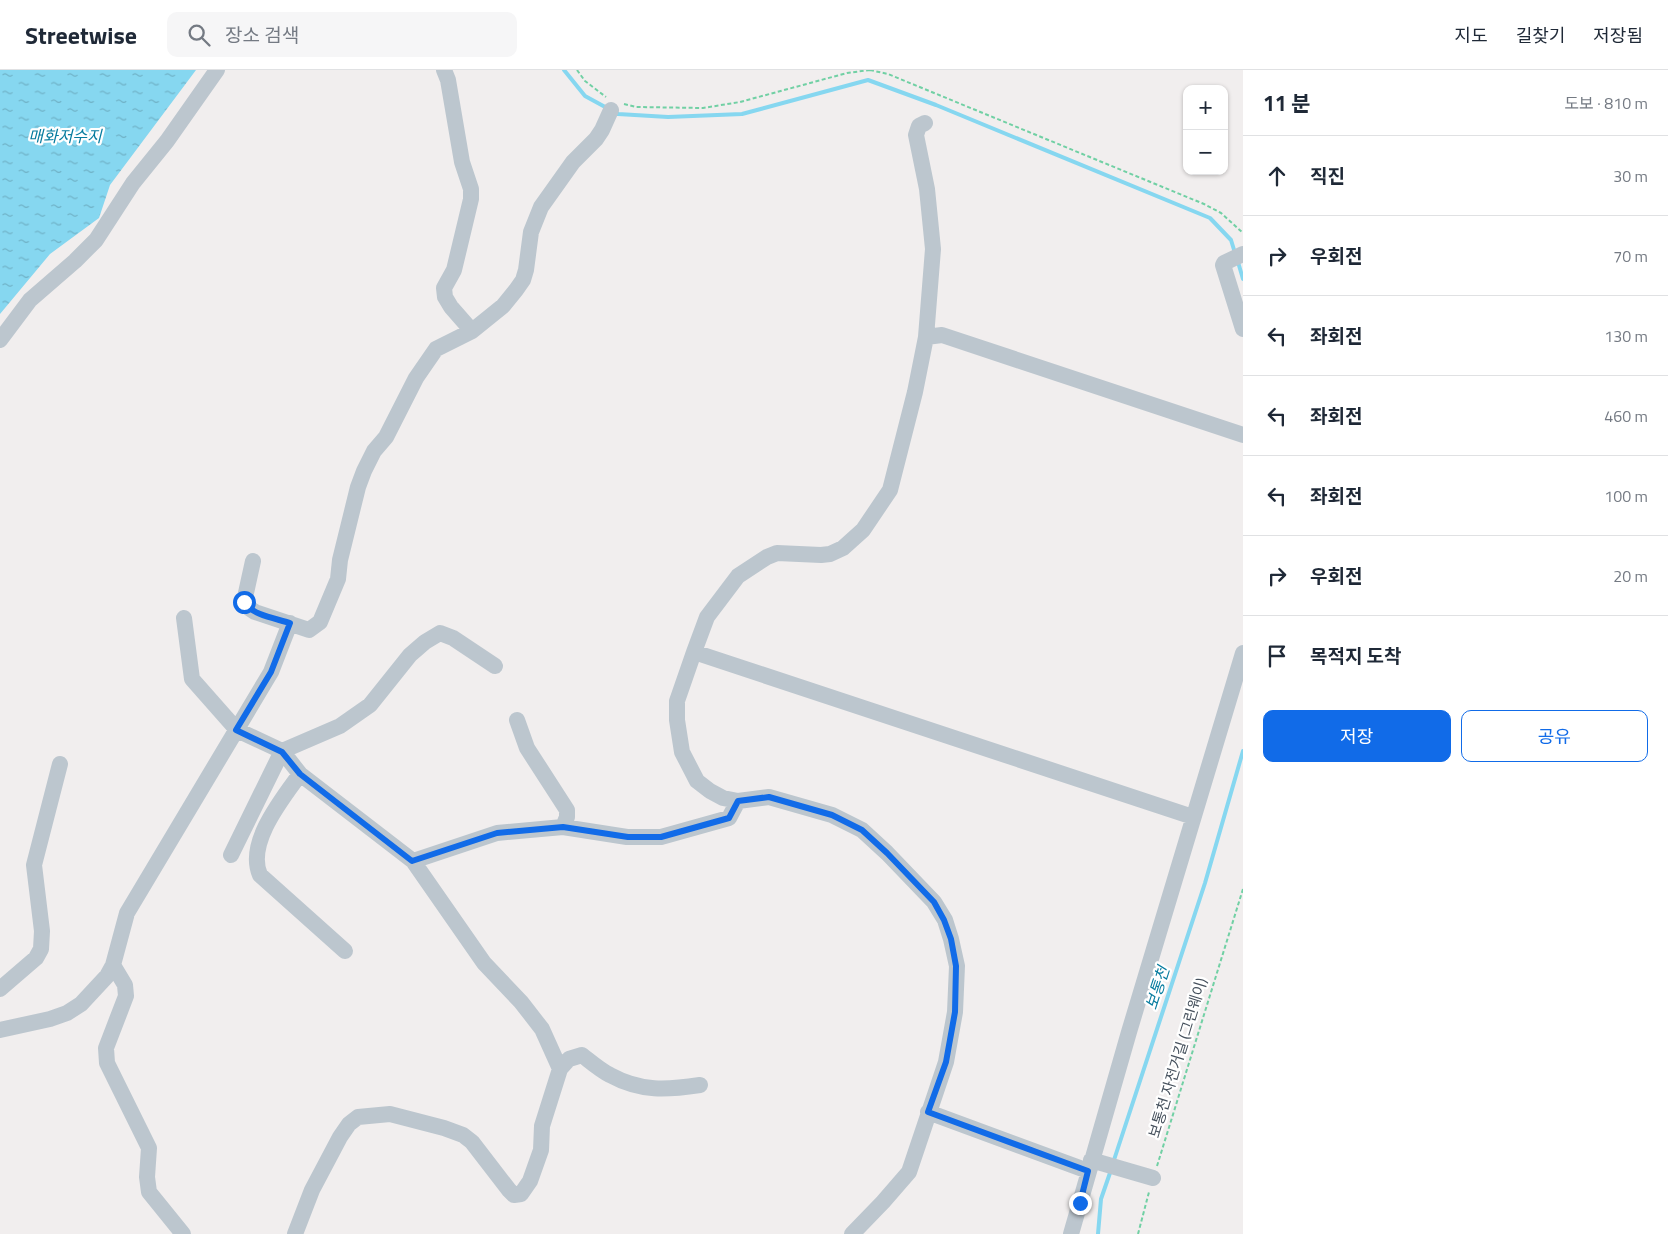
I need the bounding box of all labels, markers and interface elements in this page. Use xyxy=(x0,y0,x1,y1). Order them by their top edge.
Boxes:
search box xyxy=(167,12,517,57)
text: Streetwise xyxy=(25,17,137,53)
text: 장소 검색 xyxy=(225,20,299,49)
icon: search xyxy=(185,21,213,49)
text: 지도 xyxy=(1455,22,1488,49)
text: 길찾기 xyxy=(1516,22,1565,49)
text: 저장됨 xyxy=(1593,22,1643,49)
map controls xyxy=(1183,85,1228,175)
button: + xyxy=(1183,85,1228,130)
text: 11 분 xyxy=(1263,87,1310,119)
text: 도보 · 810 m xyxy=(1564,91,1648,115)
water label: 매화저수지 xyxy=(28,124,103,148)
button: − xyxy=(1183,130,1228,175)
text: 직진 xyxy=(1310,161,1345,190)
icon: ahead xyxy=(1263,162,1291,190)
text: 30 m xyxy=(1613,164,1648,188)
text: 우회전 xyxy=(1310,241,1362,270)
icon: right xyxy=(1263,242,1291,270)
text: 70 m xyxy=(1613,244,1648,268)
text: 좌회전 xyxy=(1310,321,1362,350)
icon: left xyxy=(1263,322,1291,350)
text: 130 m xyxy=(1604,324,1648,348)
text: 좌회전 xyxy=(1310,401,1362,430)
icon: left xyxy=(1263,402,1291,430)
text: 460 m xyxy=(1604,404,1648,428)
text: 좌회전 xyxy=(1310,481,1362,510)
icon: left xyxy=(1263,482,1291,510)
text: 100 m xyxy=(1604,484,1648,508)
text: 우회전 xyxy=(1310,561,1362,590)
icon: right xyxy=(1263,562,1291,590)
text: 20 m xyxy=(1613,564,1648,588)
route start xyxy=(233,591,256,614)
text: 목적지 도착 xyxy=(1310,641,1402,670)
icon: arrive xyxy=(1263,642,1291,670)
button: 저장 xyxy=(1263,710,1451,762)
button: 공유 xyxy=(1461,710,1648,762)
water label: 보통천 xyxy=(1139,961,1176,1013)
street label: 보통천 자전거길 (그린웨이) xyxy=(1142,975,1213,1141)
route end xyxy=(1069,1192,1092,1215)

